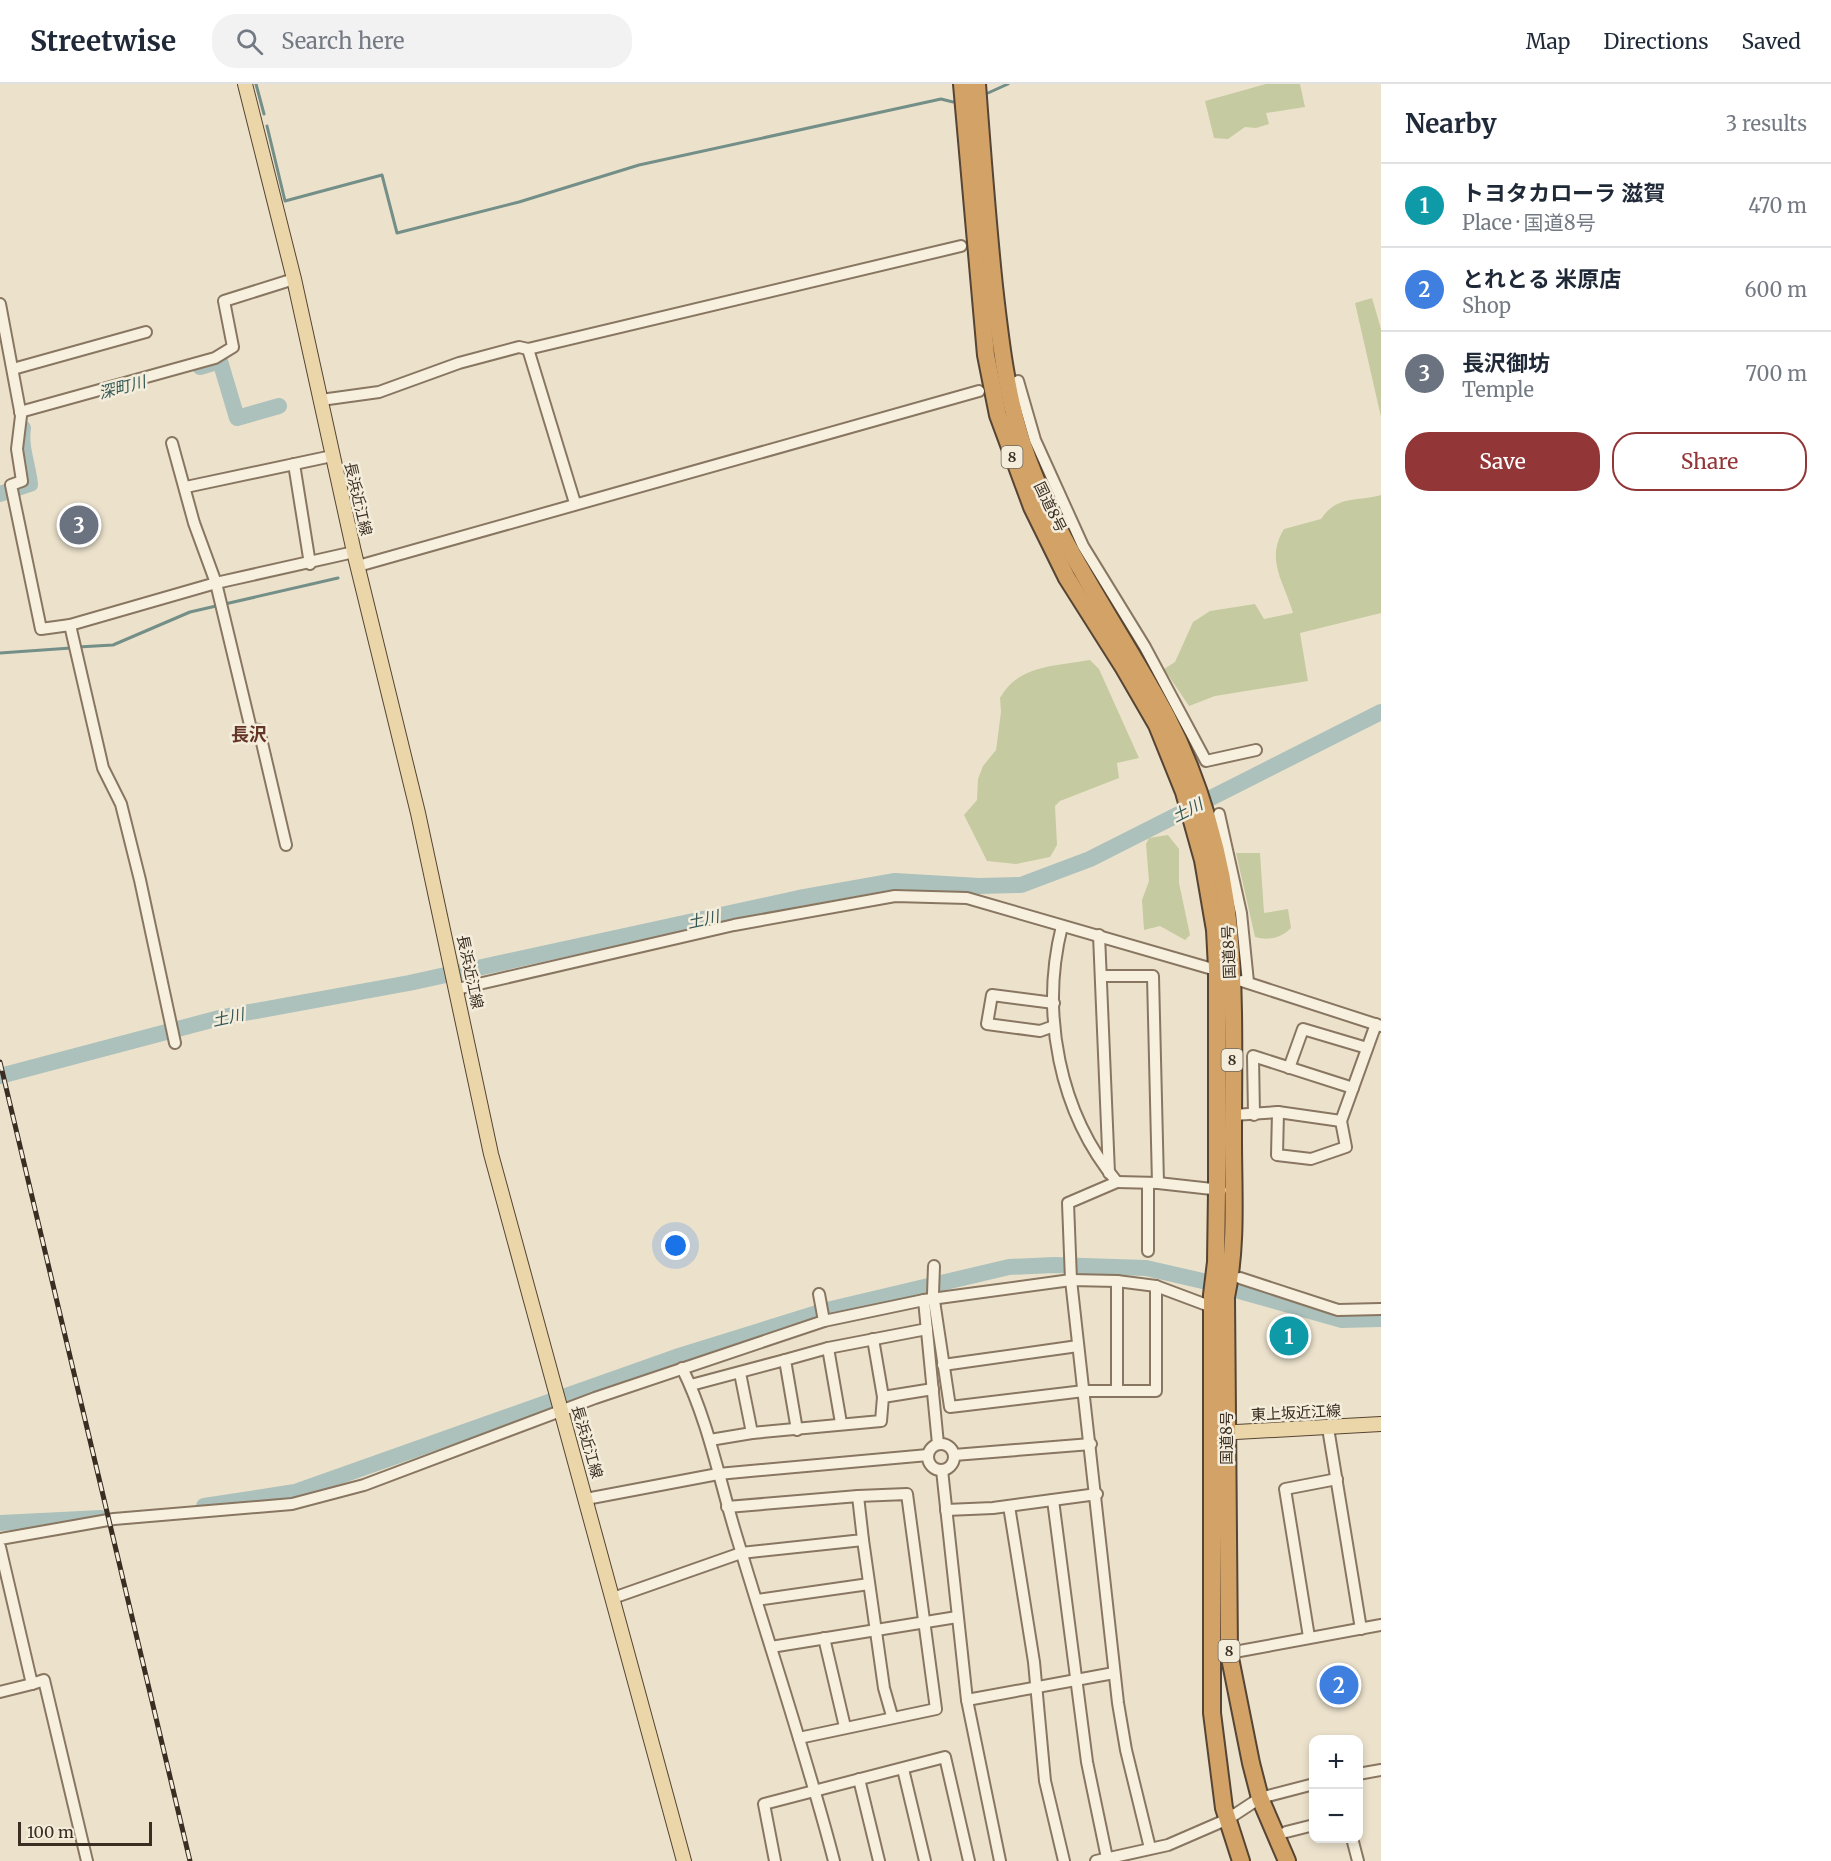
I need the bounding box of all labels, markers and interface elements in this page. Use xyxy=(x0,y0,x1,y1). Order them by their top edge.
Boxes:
search box xyxy=(212,14,632,68)
text: Streetwise xyxy=(30,23,176,59)
icon: search xyxy=(233,25,266,58)
text: Search here xyxy=(281,27,405,55)
text: Map xyxy=(1526,28,1570,55)
text: Directions xyxy=(1603,28,1708,55)
text: Saved xyxy=(1741,28,1801,55)
text: Nearby xyxy=(1405,107,1497,140)
text: 3 results xyxy=(1726,111,1807,136)
text: トヨタカローラ 滋賀 xyxy=(1462,179,1665,207)
text: 1 xyxy=(1420,193,1429,218)
text: 470 m xyxy=(1748,193,1807,218)
text: Place · 国道8号 xyxy=(1462,210,1596,235)
text: とれとる 米原店 xyxy=(1462,265,1621,293)
text: 2 xyxy=(1419,277,1430,302)
text: 600 m xyxy=(1744,277,1807,302)
text: Shop xyxy=(1462,293,1511,318)
text: 長沢御坊 xyxy=(1462,349,1550,377)
text: 3 xyxy=(1419,361,1430,386)
text: 700 m xyxy=(1746,361,1807,386)
water label: 深町川 xyxy=(96,371,150,403)
text: Temple xyxy=(1462,377,1534,402)
button: Save xyxy=(1405,432,1600,491)
button: Share xyxy=(1612,432,1807,491)
road number: 8 xyxy=(1002,446,1022,468)
street label: 長浜近江線 xyxy=(341,460,376,538)
street label: 国道8号 xyxy=(1030,478,1071,535)
pin: 3 xyxy=(60,502,98,548)
district label: 長沢 xyxy=(231,723,267,746)
water label: 土川 xyxy=(1168,793,1208,826)
water label: 土川 xyxy=(685,905,723,932)
street label: 国道8号 xyxy=(1218,925,1239,979)
street label: 長浜近江線 xyxy=(453,933,488,1011)
water label: 土川 xyxy=(210,1003,248,1030)
road number: 8 xyxy=(1222,1049,1242,1071)
your location xyxy=(661,1231,690,1260)
pin: 1 xyxy=(1270,1314,1308,1358)
street label: 東上坂近江線 xyxy=(1251,1401,1341,1424)
street label: 長浜近江線 xyxy=(568,1403,607,1481)
street label: 国道8号 xyxy=(1217,1411,1236,1465)
road number: 8 xyxy=(1218,1640,1240,1662)
pin: 2 xyxy=(1320,1662,1358,1708)
map controls xyxy=(1309,1735,1363,1843)
button: + xyxy=(1309,1735,1363,1789)
button: − xyxy=(1309,1789,1363,1843)
scale bar xyxy=(18,1819,152,1846)
text: 100 m xyxy=(27,1822,74,1842)

